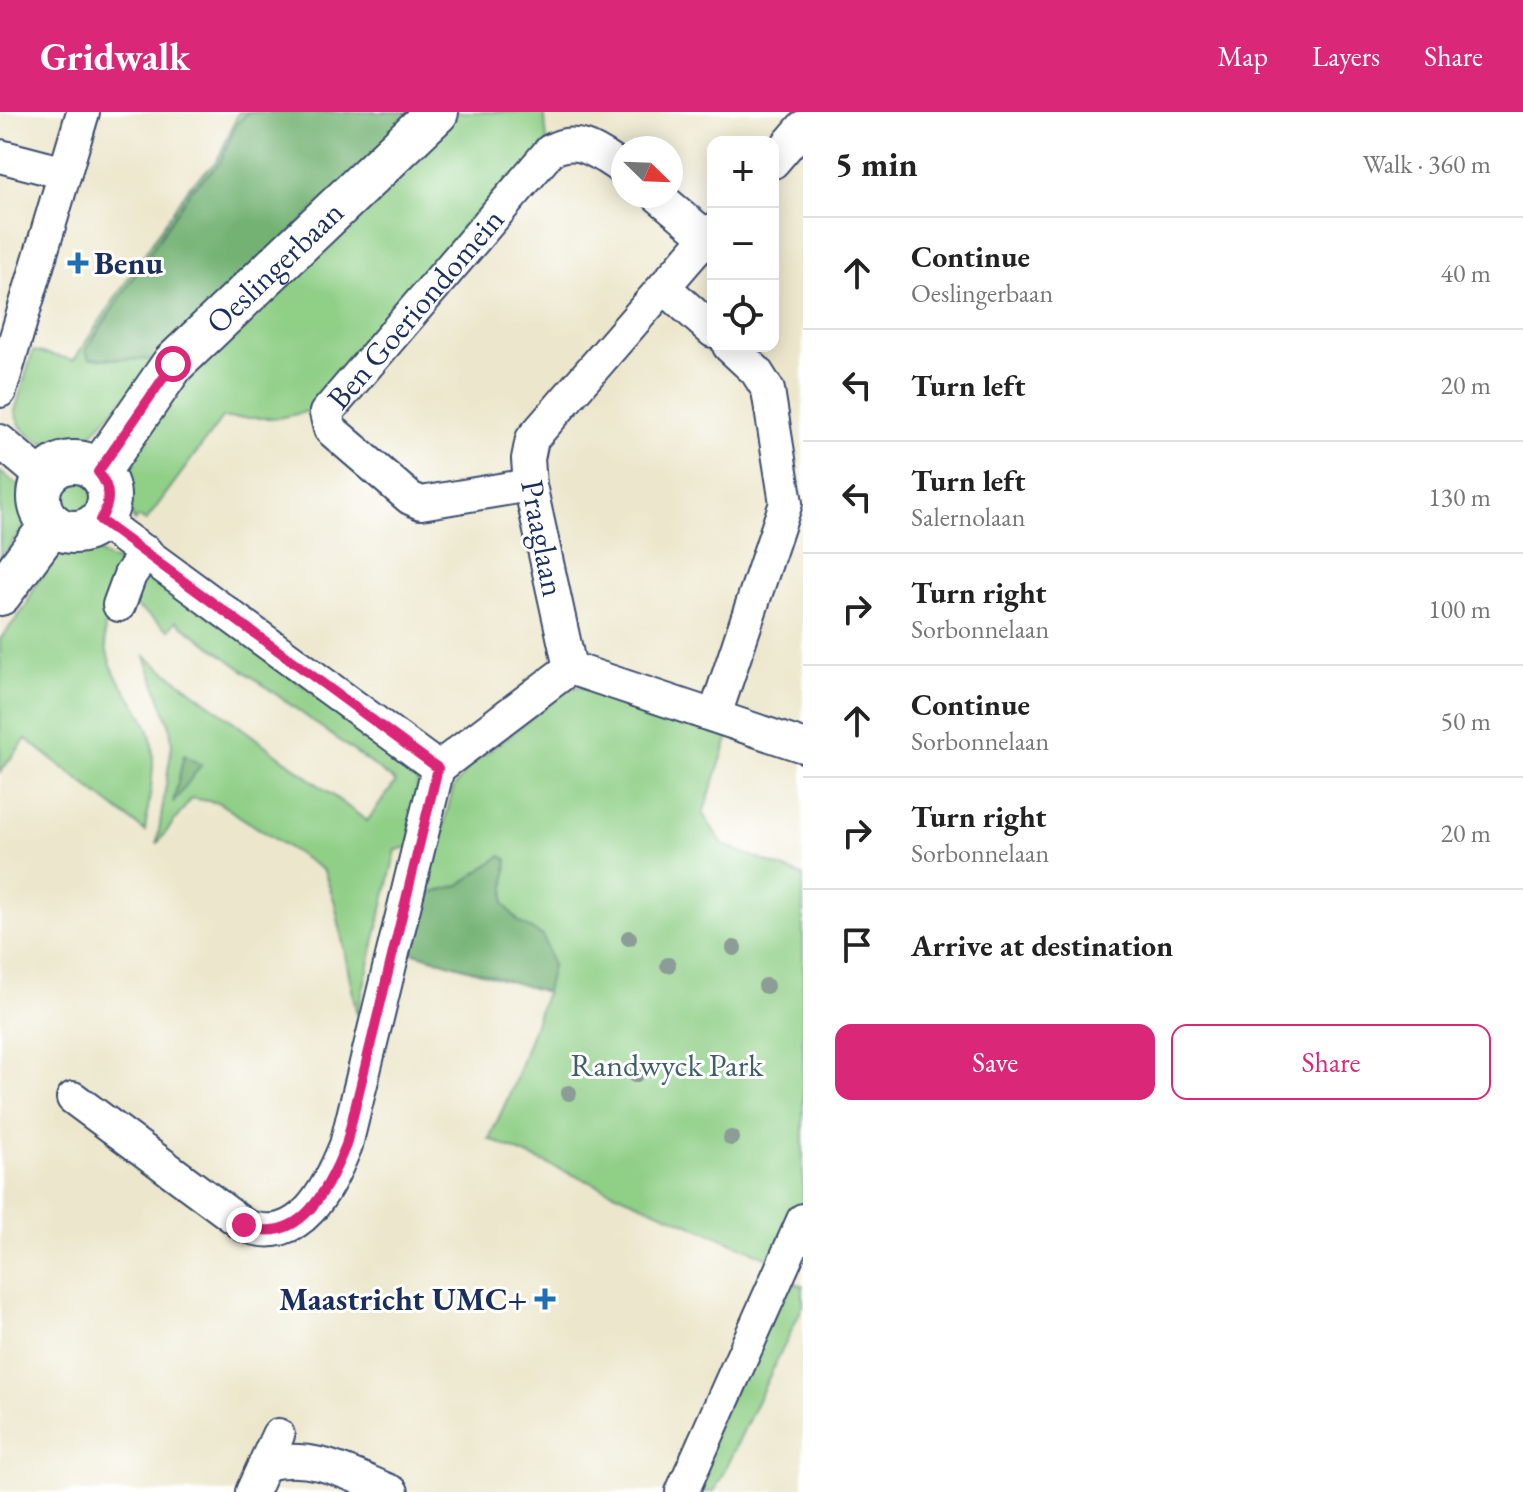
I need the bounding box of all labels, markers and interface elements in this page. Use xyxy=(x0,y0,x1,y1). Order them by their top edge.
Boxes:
text: Gridwalk xyxy=(40,32,190,81)
text: Map xyxy=(1218,38,1268,74)
text: Layers xyxy=(1312,38,1380,74)
text: Share xyxy=(1424,38,1483,74)
north arrow xyxy=(611,136,683,208)
map controls xyxy=(707,136,779,352)
button: + xyxy=(707,136,779,208)
text: 5 min xyxy=(835,142,918,186)
text: Walk · 360 m xyxy=(1363,147,1491,181)
street label: Oeslingerbaan xyxy=(197,191,353,343)
street label: Ben Goeriondomein xyxy=(317,199,513,418)
button: − xyxy=(707,208,779,280)
text: Continue xyxy=(911,237,1030,276)
place label: Benu xyxy=(94,242,163,284)
icon: ahead xyxy=(835,251,879,295)
marker: Benu xyxy=(69,254,87,272)
text: 40 m xyxy=(1441,256,1491,290)
text: Oeslingerbaan xyxy=(911,276,1053,310)
button: locate xyxy=(707,280,779,352)
route start xyxy=(155,346,191,382)
icon: left xyxy=(835,363,879,407)
text: Turn left xyxy=(911,366,1025,405)
text: 20 m xyxy=(1441,368,1491,402)
text: Turn left xyxy=(911,461,1025,500)
icon: left xyxy=(835,475,879,519)
street label: Praaglaan xyxy=(511,476,575,600)
text: 130 m xyxy=(1428,480,1491,514)
text: Salernolaan xyxy=(911,500,1025,534)
text: Turn right xyxy=(911,573,1047,612)
icon: right xyxy=(835,587,879,631)
text: 100 m xyxy=(1428,592,1491,626)
text: Sorbonnelaan xyxy=(911,612,1049,646)
text: Continue xyxy=(911,685,1030,724)
icon: ahead xyxy=(835,699,879,743)
text: 50 m xyxy=(1441,704,1491,738)
text: Sorbonnelaan xyxy=(911,724,1049,758)
text: Turn right xyxy=(911,797,1047,836)
icon: right xyxy=(835,811,879,855)
text: 20 m xyxy=(1441,816,1491,850)
text: Sorbonnelaan xyxy=(911,836,1049,870)
icon: arrive xyxy=(835,923,879,967)
text: Arrive at destination xyxy=(911,926,1173,965)
button: Save xyxy=(835,1024,1155,1100)
button: Share xyxy=(1171,1024,1491,1100)
park label: Randwyck Park xyxy=(571,1044,764,1086)
route end xyxy=(226,1207,262,1243)
place label: Maastricht UMC+ xyxy=(279,1278,527,1320)
marker: Maastricht UMC+ xyxy=(534,1288,556,1310)

